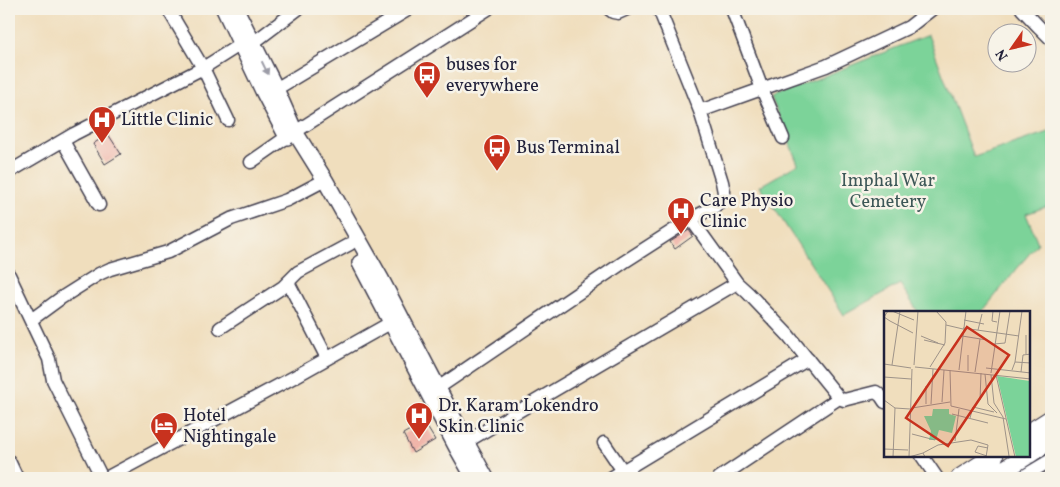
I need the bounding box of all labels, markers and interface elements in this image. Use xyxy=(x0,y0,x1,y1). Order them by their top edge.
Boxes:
north arrow xyxy=(988,22,1038,72)
text: N xyxy=(992,45,1013,64)
place label: buses for everywhere xyxy=(446,53,539,99)
bus stop icon: buses for everywhere xyxy=(412,60,442,99)
one-way arrow xyxy=(261,61,269,75)
hospital icon: Little Clinic xyxy=(87,105,117,144)
place label: Little Clinic xyxy=(121,108,213,133)
bus stop icon: Bus Terminal xyxy=(482,133,512,172)
place label: Bus Terminal xyxy=(516,136,620,161)
park label: Imphal War Cemetery xyxy=(841,169,935,215)
place label: Care Physio Clinic xyxy=(700,189,793,235)
hospital icon: Care Physio Clinic xyxy=(666,196,696,235)
inset map xyxy=(884,311,1030,457)
place label: Dr. Karam Lokendro Skin Clinic xyxy=(438,394,599,440)
hospital icon: Dr. Karam Lokendro Skin Clinic xyxy=(404,401,434,440)
place label: Hotel Nightingale xyxy=(183,404,276,450)
hotel icon: Hotel Nightingale xyxy=(149,411,179,450)

